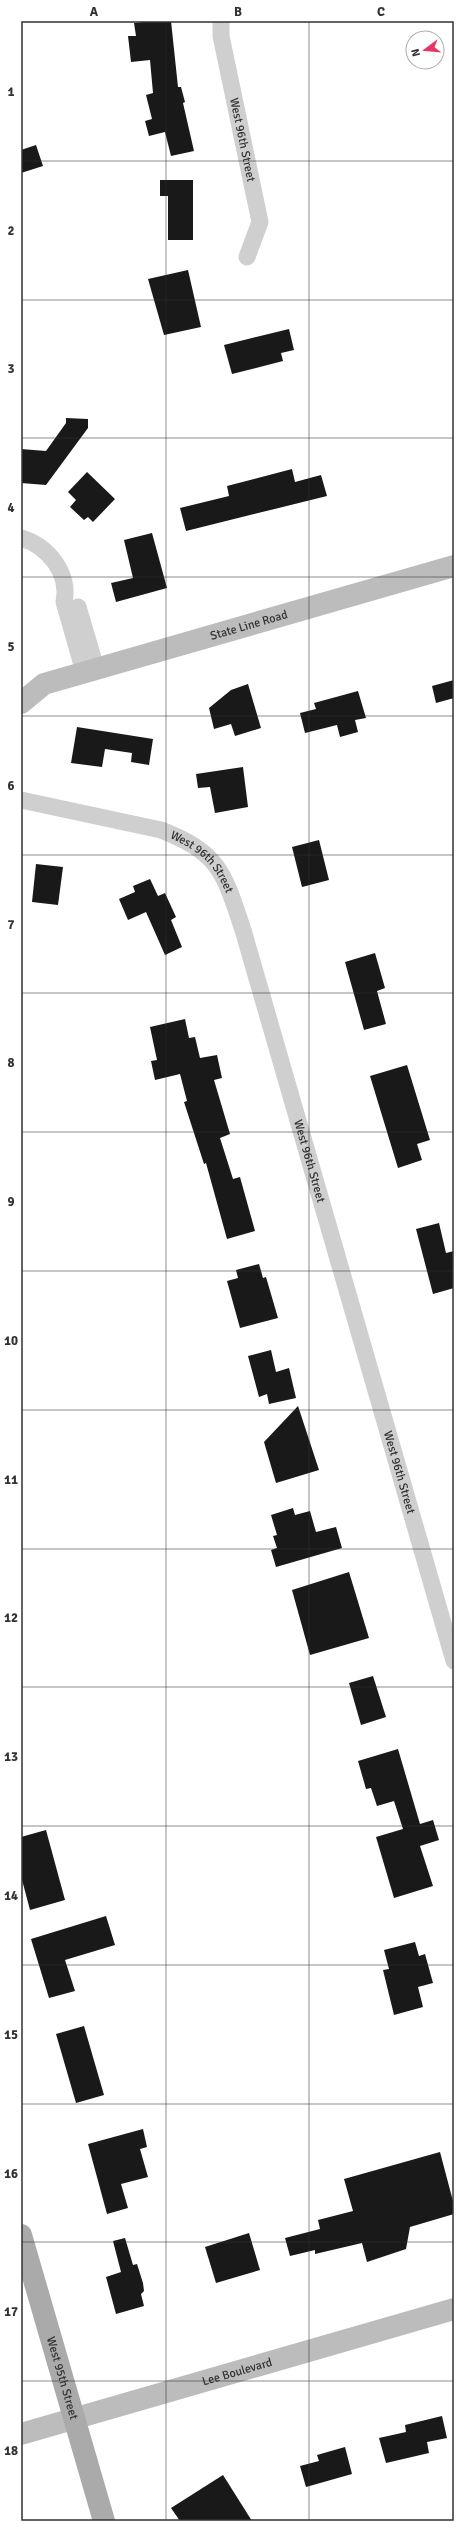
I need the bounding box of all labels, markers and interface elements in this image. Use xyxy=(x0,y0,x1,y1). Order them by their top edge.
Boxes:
text: A xyxy=(90,4,99,20)
text: B xyxy=(234,4,242,20)
text: C xyxy=(377,4,385,20)
north arrow xyxy=(405,30,445,70)
text: N xyxy=(409,47,423,58)
text: 1 xyxy=(7,84,15,100)
street label: West 96th Street xyxy=(226,96,258,183)
text: 2 xyxy=(7,223,15,239)
text: 3 xyxy=(7,361,15,377)
text: 4 xyxy=(7,500,15,516)
street label: State Line Road xyxy=(209,607,289,644)
text: 5 xyxy=(7,639,15,655)
text: 6 xyxy=(7,778,15,794)
street label: West 96th Street xyxy=(168,828,236,895)
text: 7 xyxy=(7,917,15,933)
text: 8 xyxy=(7,1055,15,1071)
street label: West 96th Street xyxy=(290,1118,328,1204)
text: 9 xyxy=(7,1194,15,1210)
text: 10 xyxy=(4,1333,18,1349)
street label: West 96th Street xyxy=(380,1429,418,1516)
text: 11 xyxy=(4,1472,18,1488)
text: 12 xyxy=(4,1610,18,1626)
text: 13 xyxy=(4,1749,18,1765)
text: 14 xyxy=(4,1888,18,1904)
text: 15 xyxy=(4,2027,18,2043)
text: 16 xyxy=(4,2166,18,2182)
text: 17 xyxy=(4,2304,18,2320)
street label: West 95th Street xyxy=(43,2335,81,2421)
street label: Lee Boulevard xyxy=(201,2355,274,2389)
text: 18 xyxy=(4,2443,18,2459)

